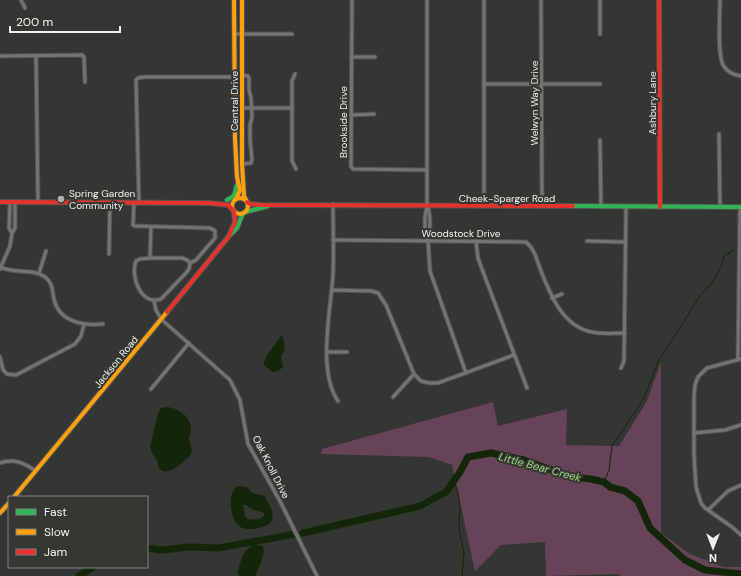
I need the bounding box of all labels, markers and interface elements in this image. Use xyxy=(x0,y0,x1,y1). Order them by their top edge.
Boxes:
scale bar xyxy=(10,8,120,34)
text: 200 m xyxy=(16,14,53,30)
street label: Welwyn Way Drive xyxy=(528,60,541,146)
street label: Central Drive xyxy=(228,71,241,131)
street label: Ashbury Lane xyxy=(646,71,659,135)
street label: Brookside Drive xyxy=(337,86,350,158)
place label: Spring Garden Community xyxy=(69,187,136,212)
street label: Cheek-Sparger Road xyxy=(459,192,555,205)
marker: Spring Garden Community xyxy=(56,194,66,204)
street label: Woodstock Drive xyxy=(422,227,501,240)
street label: Jackson Road xyxy=(91,333,141,391)
street label: Oak Knoll Drive xyxy=(249,433,293,501)
water label: Little Bear Creek xyxy=(497,449,583,485)
legend xyxy=(8,496,148,568)
text: Fast xyxy=(44,504,67,520)
text: Slow xyxy=(44,524,70,540)
north arrow xyxy=(693,528,733,568)
text: Jam xyxy=(44,544,67,560)
text: N xyxy=(709,551,717,565)

